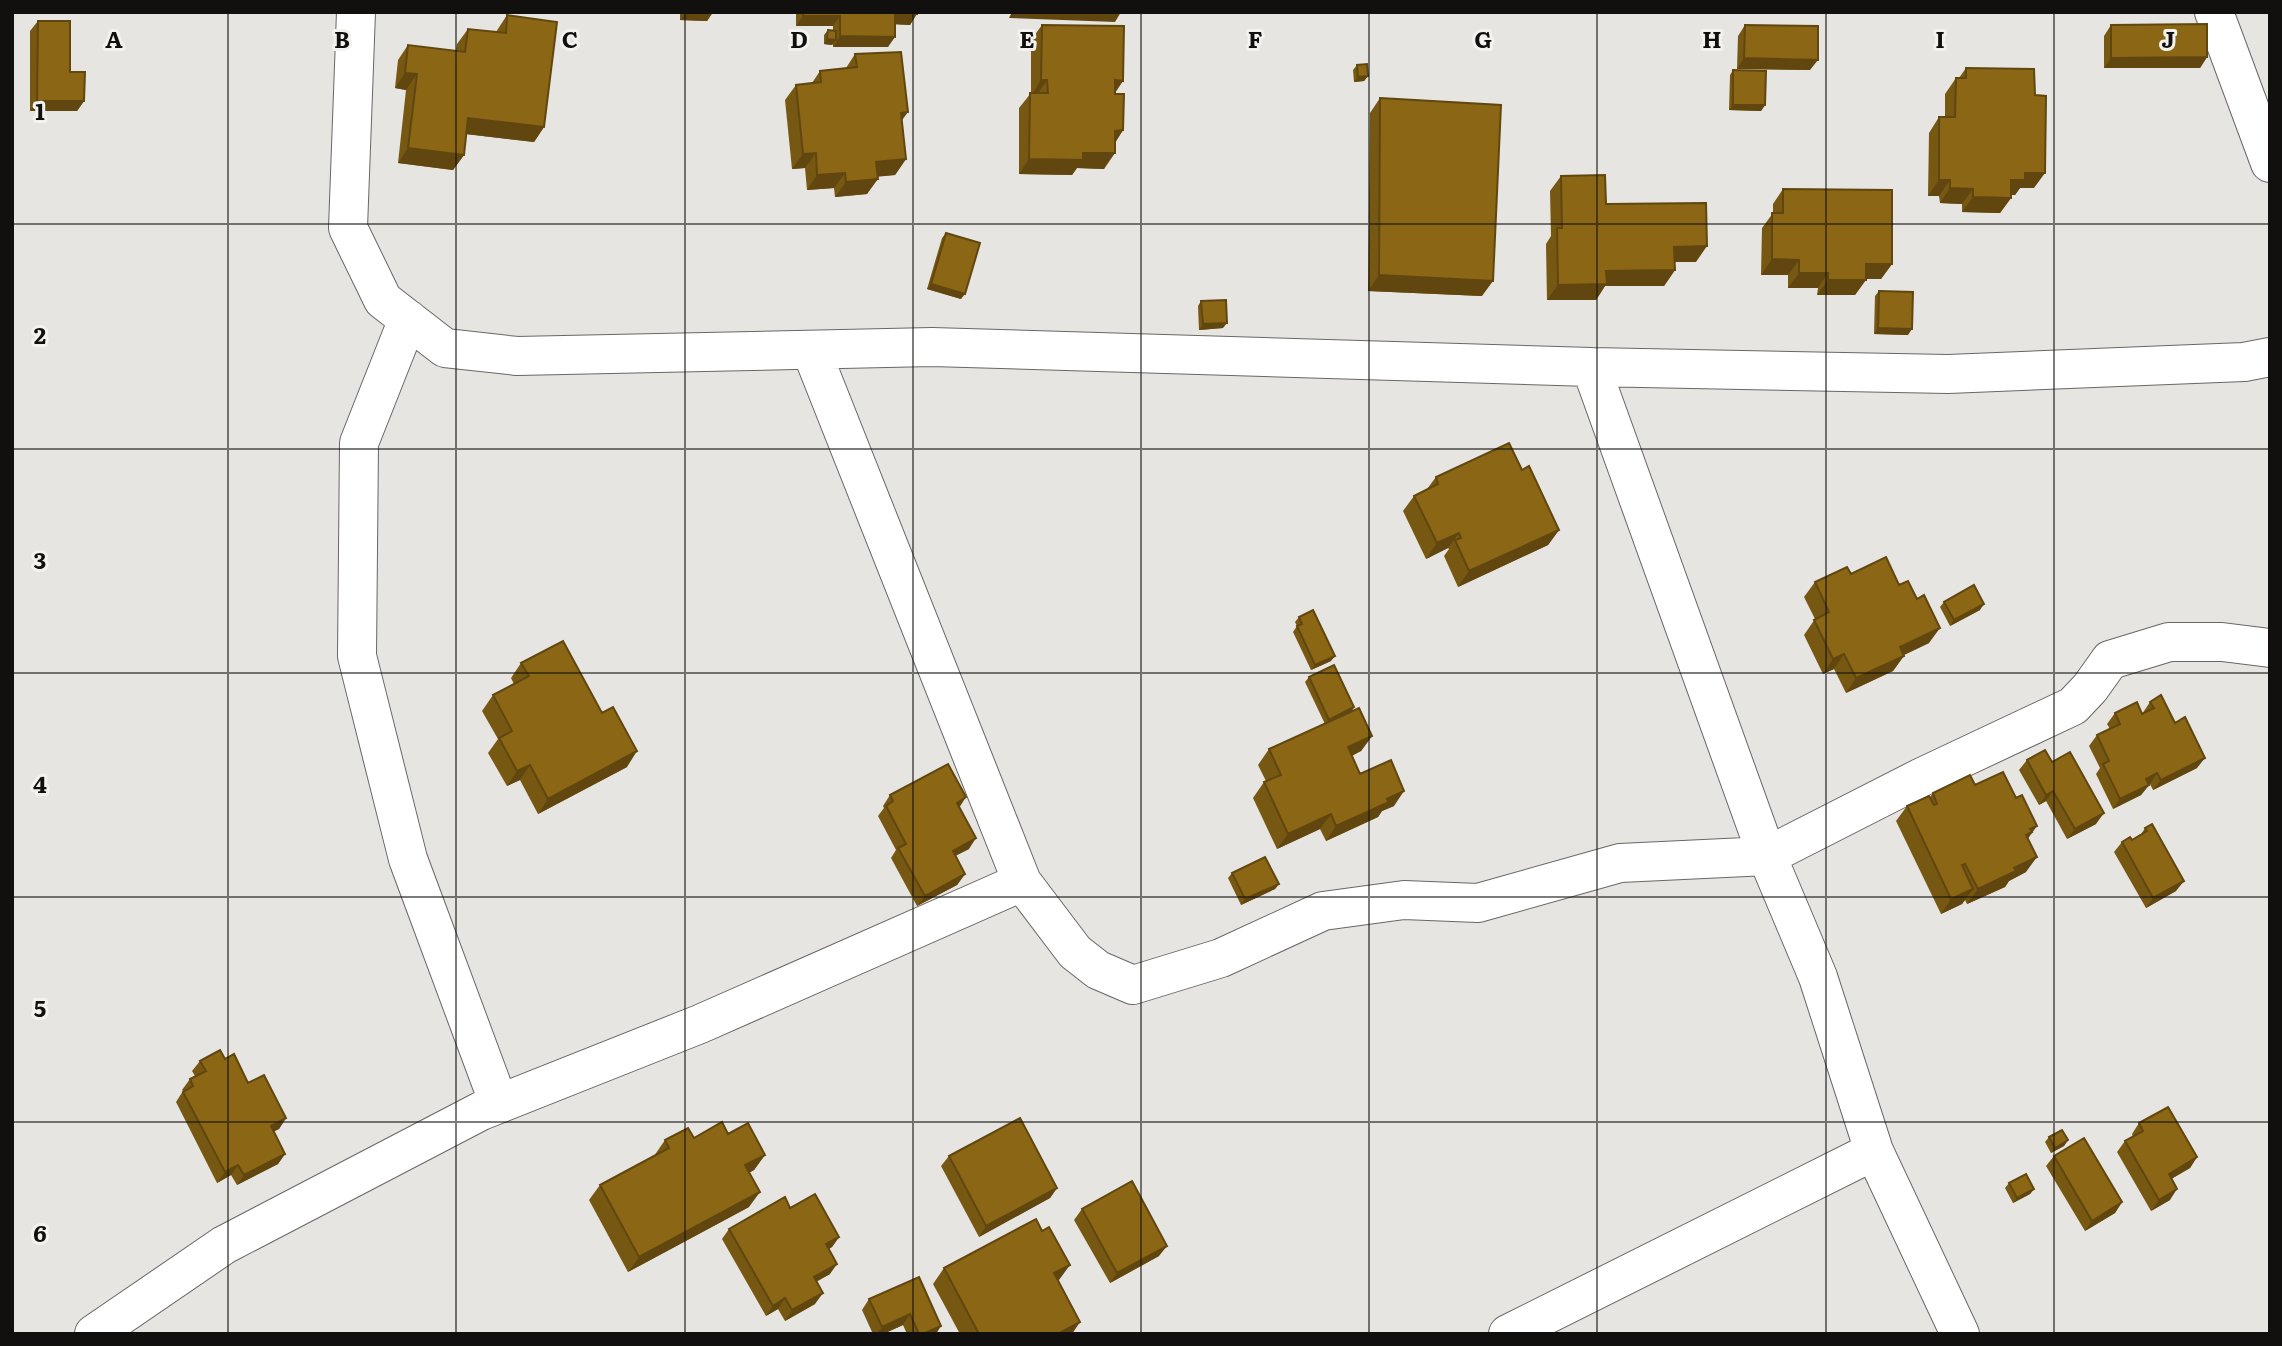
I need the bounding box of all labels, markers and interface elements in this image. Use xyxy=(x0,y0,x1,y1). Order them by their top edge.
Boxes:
text: A xyxy=(105,21,123,55)
text: B xyxy=(334,21,350,55)
text: C xyxy=(562,21,578,55)
text: D xyxy=(790,21,808,55)
text: E xyxy=(1019,21,1035,55)
text: F xyxy=(1248,21,1263,55)
text: G xyxy=(1474,21,1492,55)
text: H xyxy=(1702,21,1722,55)
text: I xyxy=(1935,21,1945,55)
text: J xyxy=(2161,21,2175,55)
text: 1 xyxy=(35,93,45,127)
text: 2 xyxy=(34,317,46,351)
text: 3 xyxy=(34,542,46,576)
text: 4 xyxy=(33,766,47,800)
text: 5 xyxy=(34,990,46,1024)
text: 6 xyxy=(33,1215,47,1249)

